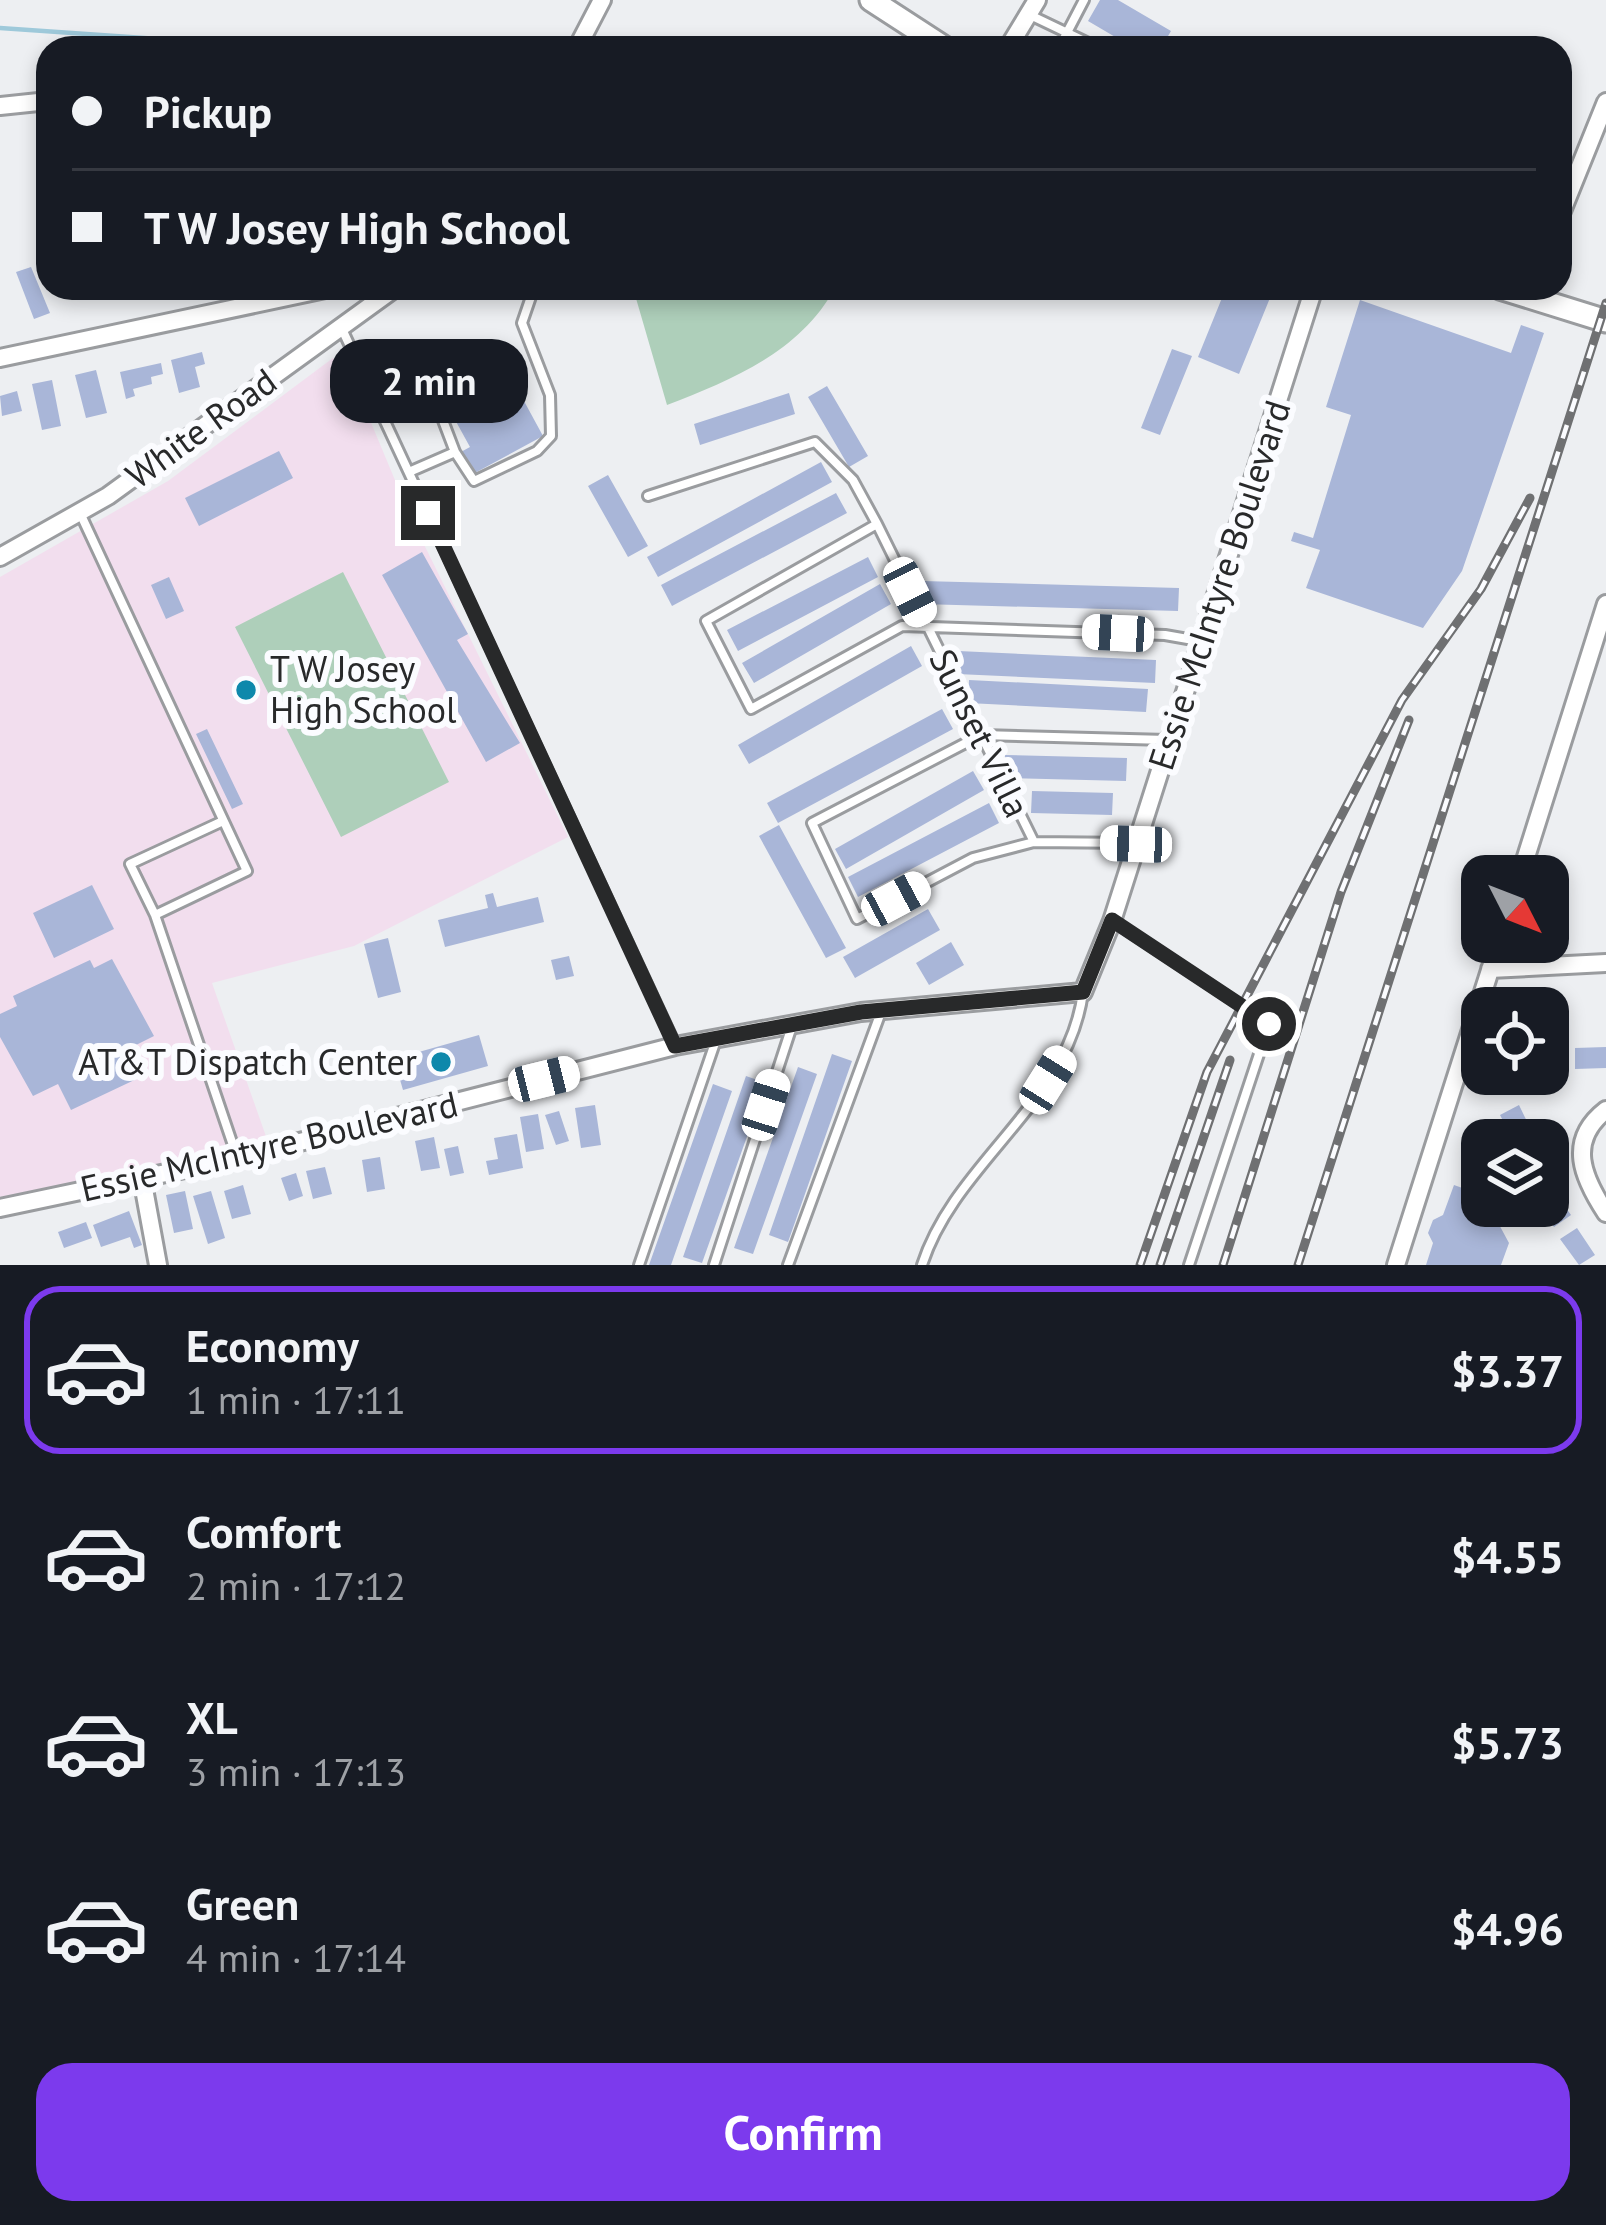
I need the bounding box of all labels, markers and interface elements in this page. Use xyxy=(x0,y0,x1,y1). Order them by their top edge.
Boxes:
text: Pickup xyxy=(144,82,272,140)
text: T W Josey High School xyxy=(144,198,570,256)
callout: 2 min xyxy=(329,339,527,423)
text: 2 min xyxy=(381,355,477,406)
street label: White Road xyxy=(116,357,285,498)
street label: Essie McIntyre Boulevard xyxy=(1137,394,1300,776)
route end xyxy=(401,486,455,540)
car xyxy=(878,552,942,632)
car xyxy=(1081,613,1155,653)
street label: Sunset Villa xyxy=(920,641,1041,825)
place label: T W Josey High School xyxy=(270,645,457,733)
marker: T W Josey High School xyxy=(233,677,259,703)
car xyxy=(1099,825,1173,863)
north arrow xyxy=(1461,855,1569,963)
map controls xyxy=(1461,855,1569,1227)
car xyxy=(856,866,936,932)
button: locate xyxy=(1461,987,1569,1095)
route start xyxy=(1242,997,1296,1051)
place label: AT&T Dispatch Center xyxy=(78,1038,417,1085)
car xyxy=(1014,1040,1082,1120)
marker: AT&T Dispatch Center xyxy=(428,1049,454,1075)
car xyxy=(505,1053,583,1105)
car xyxy=(738,1065,794,1145)
street label: Essie McIntyre Boulevard xyxy=(76,1079,462,1212)
button: layers xyxy=(1461,1119,1569,1227)
icon: car xyxy=(42,1316,150,1424)
text: Economy xyxy=(186,1316,359,1374)
text: $3.37 xyxy=(1451,1341,1564,1399)
text: 1 min · 17:11 xyxy=(186,1374,406,1425)
icon: car xyxy=(42,1502,150,1610)
text: Comfort xyxy=(186,1502,341,1560)
text: $4.55 xyxy=(1451,1527,1564,1585)
text: 2 min · 17:12 xyxy=(186,1560,406,1611)
icon: car xyxy=(42,1688,150,1796)
text: XL xyxy=(186,1688,238,1746)
text: $5.73 xyxy=(1451,1713,1564,1771)
text: 3 min · 17:13 xyxy=(186,1746,406,1797)
icon: car xyxy=(42,1874,150,1982)
text: Green xyxy=(186,1874,299,1932)
text: $4.96 xyxy=(1451,1899,1564,1957)
text: 4 min · 17:14 xyxy=(186,1932,406,1983)
button: Confirm xyxy=(36,2063,1570,2201)

